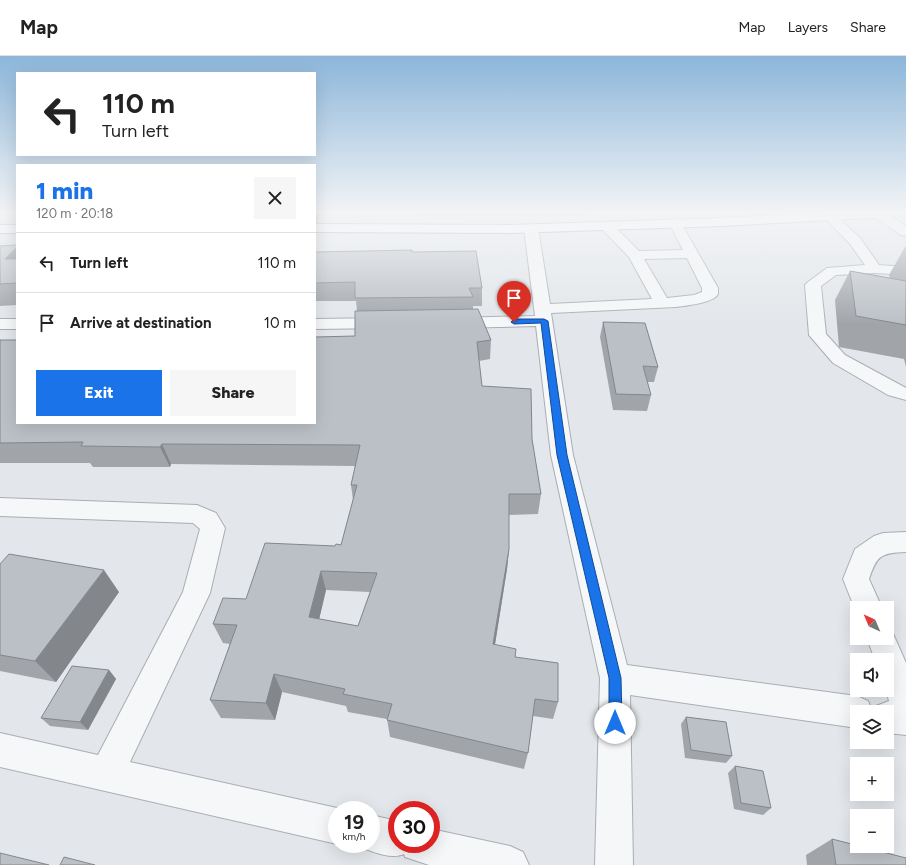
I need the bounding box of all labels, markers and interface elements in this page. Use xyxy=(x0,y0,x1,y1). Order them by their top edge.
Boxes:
text: Map xyxy=(20,16,58,39)
text: Map xyxy=(738,19,766,36)
text: Layers xyxy=(788,19,828,36)
text: Share xyxy=(850,19,886,36)
text: 110 m xyxy=(102,86,175,120)
icon: left xyxy=(36,88,88,140)
text: Turn left xyxy=(102,120,169,142)
text: 1 min xyxy=(36,176,93,205)
button: close xyxy=(254,177,296,219)
text: 120 m · 20:18 xyxy=(36,206,113,221)
icon: left xyxy=(36,252,58,274)
text: Turn left xyxy=(70,254,128,272)
text: 110 m xyxy=(258,254,296,272)
pin xyxy=(497,281,531,322)
icon: arrive xyxy=(503,287,525,309)
icon: arrive xyxy=(36,312,58,334)
text: Arrive at destination xyxy=(70,314,211,332)
text: 10 m xyxy=(264,314,296,332)
button: Exit xyxy=(36,370,162,416)
button: Share xyxy=(170,370,296,416)
north arrow xyxy=(850,601,894,645)
map controls xyxy=(850,601,894,853)
button: sound xyxy=(850,653,894,697)
position arrow xyxy=(594,702,636,744)
button: layers xyxy=(850,705,894,749)
button: + xyxy=(850,757,894,801)
speed limit sign: 30 xyxy=(388,801,440,853)
button: − xyxy=(850,809,894,853)
text: 19 xyxy=(344,810,364,834)
text: km/h xyxy=(343,830,365,843)

